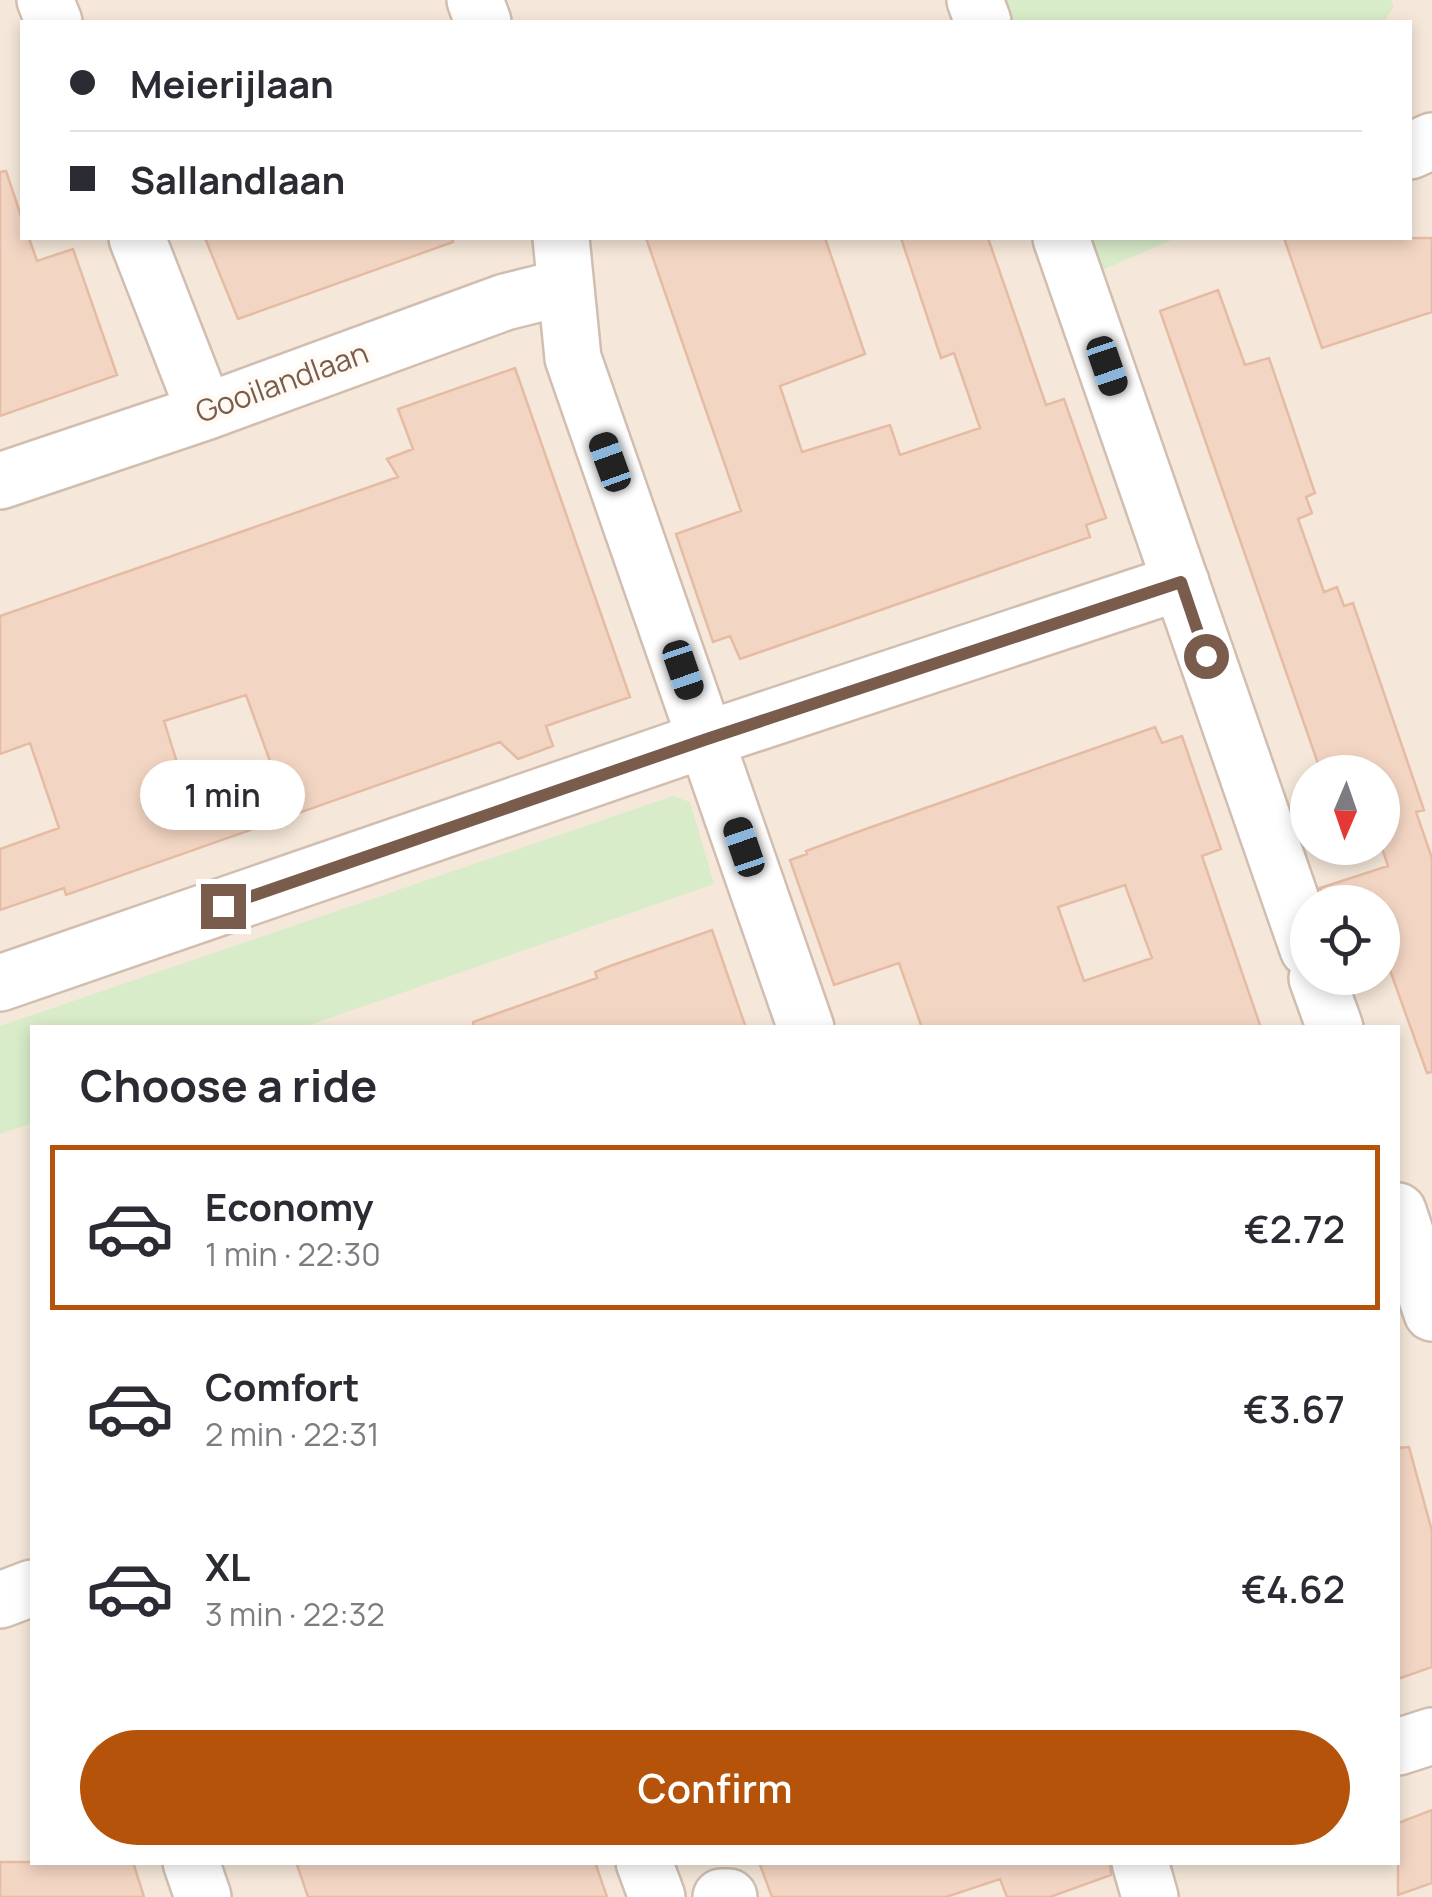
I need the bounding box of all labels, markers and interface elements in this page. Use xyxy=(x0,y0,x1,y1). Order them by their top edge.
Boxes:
text: Meierijlaan xyxy=(130,57,334,109)
text: Sallandlaan xyxy=(130,153,345,205)
street label: Gooilandlaan xyxy=(189,331,374,432)
car xyxy=(1083,333,1131,399)
car xyxy=(586,429,634,495)
route start xyxy=(1184,634,1229,679)
car xyxy=(659,637,707,703)
north arrow xyxy=(1290,755,1400,865)
map controls xyxy=(1290,755,1400,995)
callout: 1 min xyxy=(140,761,306,831)
text: 1 min xyxy=(184,773,261,817)
car xyxy=(720,814,768,880)
route end xyxy=(201,884,246,929)
button: locate xyxy=(1290,885,1400,995)
text: Choose a ride xyxy=(80,1054,377,1116)
text: Economy xyxy=(205,1180,374,1232)
icon: car xyxy=(85,1183,175,1273)
text: €2.72 xyxy=(1244,1202,1345,1254)
text: 1 min · 22:30 xyxy=(205,1232,381,1276)
text: Comfort xyxy=(205,1360,359,1412)
icon: car xyxy=(85,1363,175,1453)
text: €3.67 xyxy=(1243,1382,1345,1434)
text: 2 min · 22:31 xyxy=(205,1412,380,1456)
text: XL xyxy=(205,1540,250,1592)
icon: car xyxy=(85,1543,175,1633)
text: €4.62 xyxy=(1241,1562,1345,1614)
text: 3 min · 22:32 xyxy=(205,1592,385,1636)
button: Confirm xyxy=(80,1730,1350,1845)

